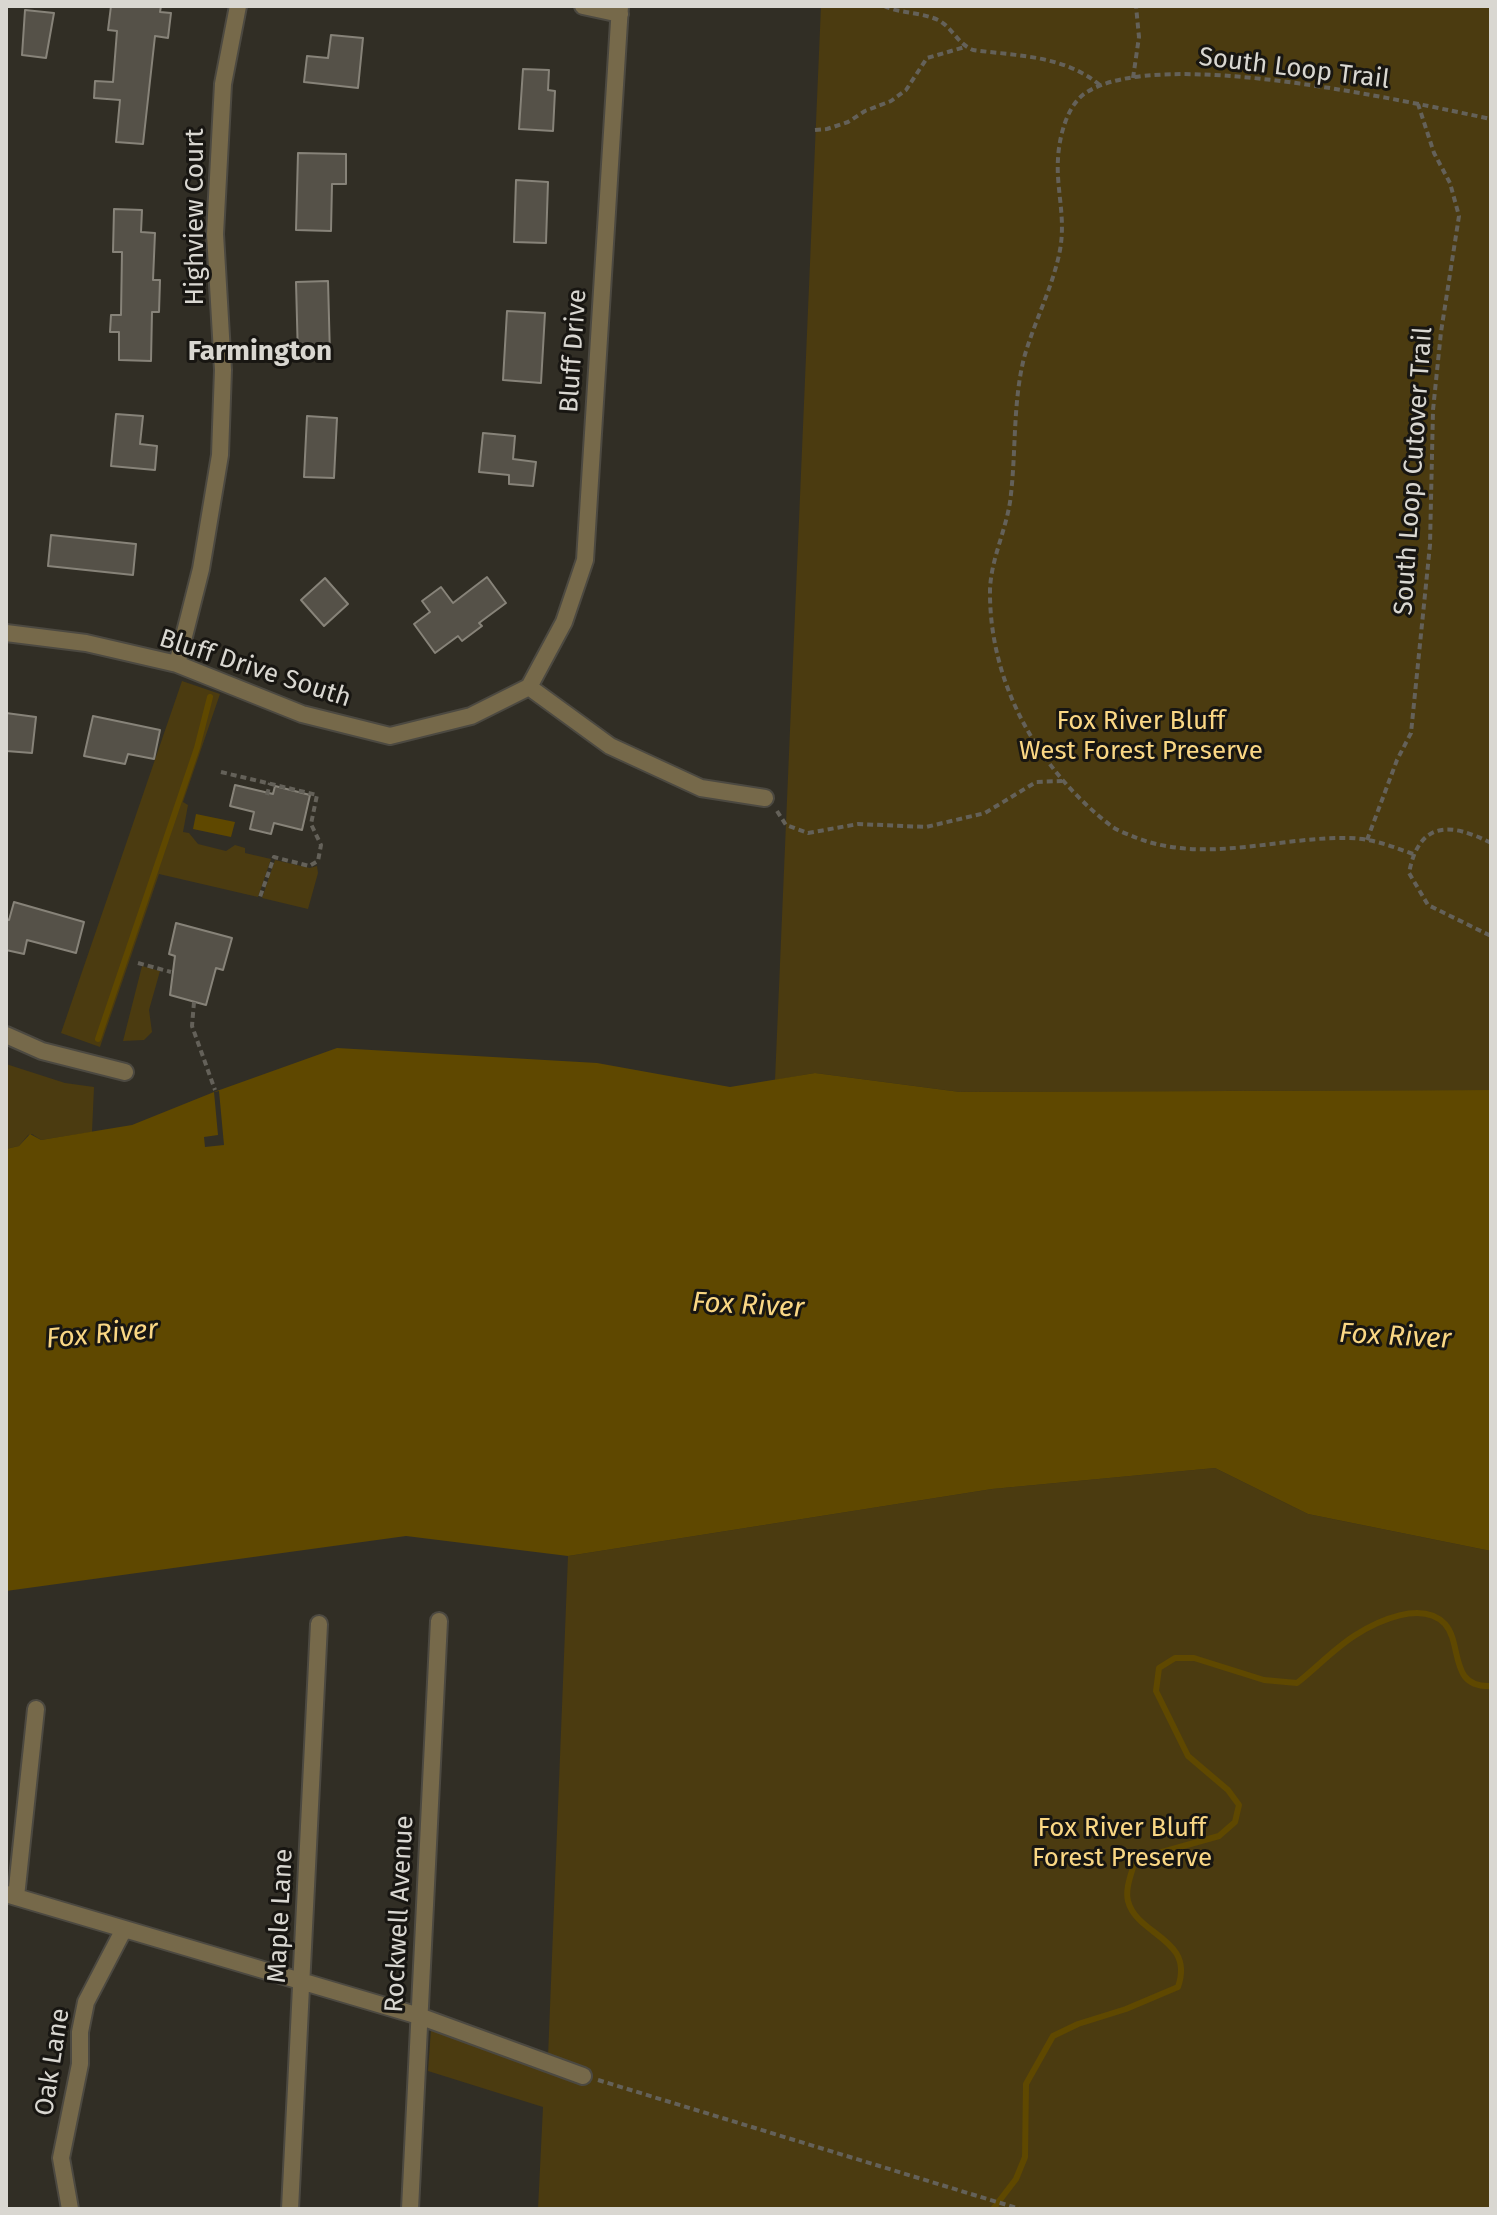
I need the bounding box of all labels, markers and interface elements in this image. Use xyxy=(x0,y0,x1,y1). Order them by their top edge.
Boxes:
street label: South Loop Trail xyxy=(1197,42,1391,96)
street label: Highview Court xyxy=(180,128,212,306)
street label: Bluff Drive xyxy=(554,288,594,414)
street label: South Loop Cutover Trail xyxy=(1388,326,1440,616)
district label: Farmington xyxy=(188,335,332,369)
street label: Bluff Drive South xyxy=(155,623,355,715)
park label: Fox River Bluff West Forest Preserve xyxy=(1019,706,1263,768)
water label: Fox River xyxy=(691,1286,805,1326)
water label: Fox River xyxy=(45,1313,159,1357)
water label: Fox River xyxy=(1338,1317,1452,1357)
park label: Fox River Bluff Forest Preserve xyxy=(1032,1813,1212,1874)
street label: Rockwell Avenue xyxy=(379,1815,421,2013)
street label: Maple Lane xyxy=(262,1848,300,1984)
street label: Oak Lane xyxy=(29,2006,77,2118)

